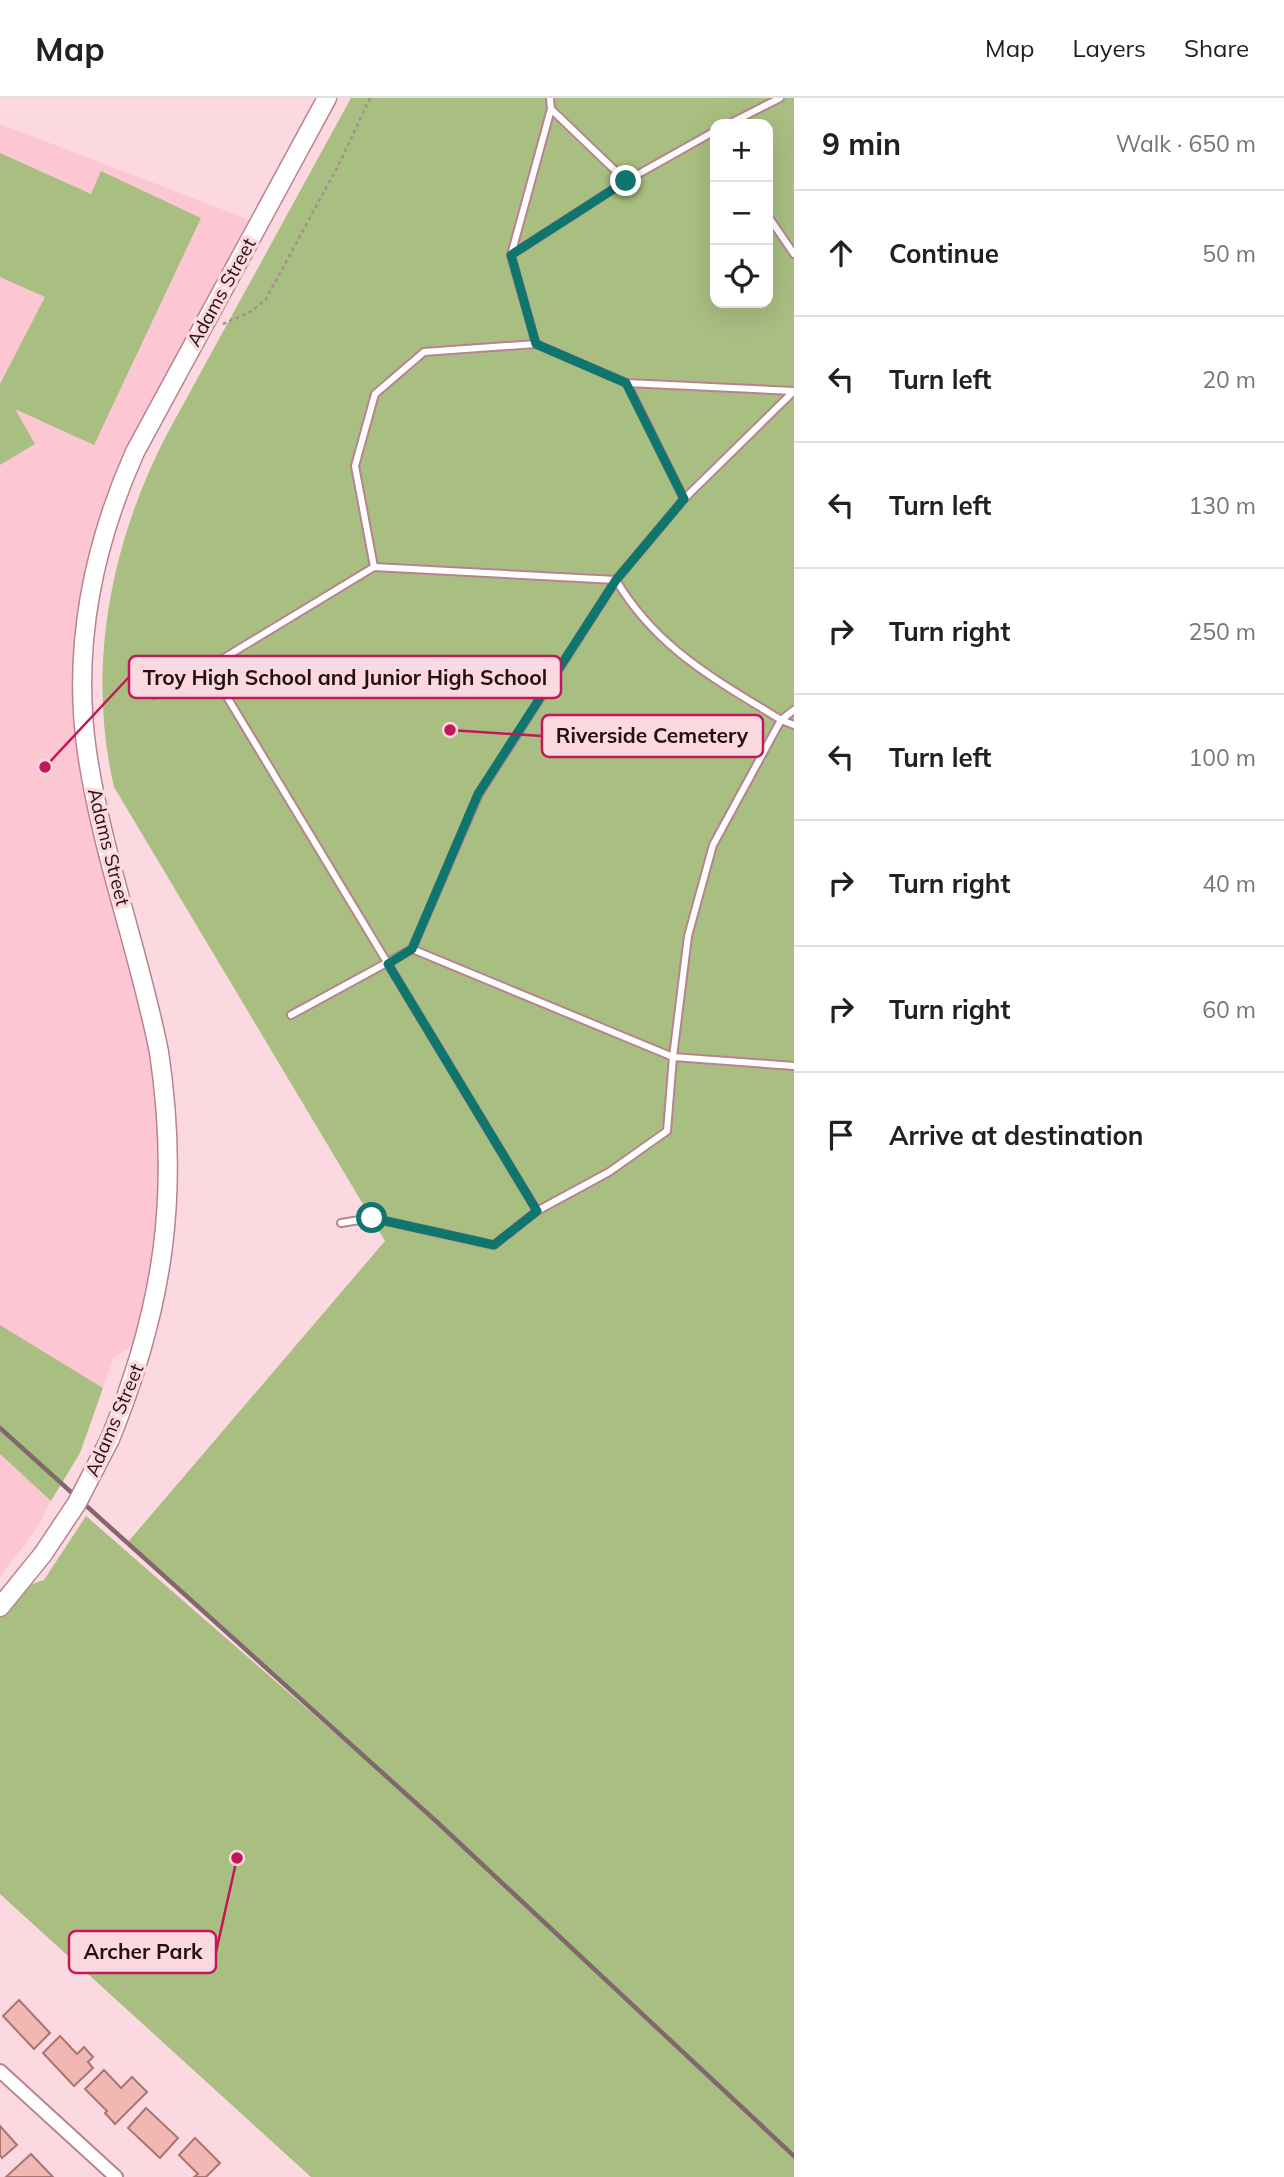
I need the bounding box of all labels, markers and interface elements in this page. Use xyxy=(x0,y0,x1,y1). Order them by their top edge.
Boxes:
text: Map xyxy=(35,28,105,69)
text: Map xyxy=(985,33,1034,63)
text: Layers xyxy=(1072,33,1146,63)
text: Share xyxy=(1184,33,1249,63)
map controls xyxy=(710,119,773,308)
button: + xyxy=(710,119,773,182)
text: 9 min xyxy=(822,125,901,163)
text: Walk · 650 m xyxy=(1116,129,1256,158)
route end xyxy=(610,165,641,196)
button: − xyxy=(710,182,773,245)
street label: Adams Street xyxy=(181,233,261,350)
icon: ahead xyxy=(822,234,860,272)
text: Continue xyxy=(889,237,999,270)
text: 50 m xyxy=(1202,239,1256,268)
button: locate xyxy=(710,245,773,308)
icon: left xyxy=(822,360,860,398)
text: Turn left xyxy=(889,363,991,396)
text: 20 m xyxy=(1202,365,1256,394)
icon: left xyxy=(822,486,860,524)
text: Turn left xyxy=(889,489,991,522)
text: 130 m xyxy=(1188,491,1256,520)
icon: right xyxy=(822,612,860,650)
text: Turn right xyxy=(889,615,1010,648)
text: 250 m xyxy=(1188,617,1256,646)
callout: Troy High School and Junior High School xyxy=(129,656,561,698)
text: Troy High School and Junior High School xyxy=(143,664,547,690)
callout: Riverside Cemetery xyxy=(542,715,763,757)
text: Riverside Cemetery xyxy=(556,722,749,748)
icon: left xyxy=(822,738,860,776)
text: Turn left xyxy=(889,741,991,774)
text: 100 m xyxy=(1188,743,1256,772)
street label: Adams Street xyxy=(83,786,135,909)
icon: right xyxy=(822,864,860,902)
text: Turn right xyxy=(889,867,1010,900)
text: 40 m xyxy=(1202,869,1256,898)
icon: right xyxy=(822,990,860,1028)
text: Turn right xyxy=(889,993,1010,1026)
text: 60 m xyxy=(1202,995,1256,1024)
icon: arrive xyxy=(822,1116,860,1154)
text: Arrive at destination xyxy=(889,1119,1144,1152)
route start xyxy=(356,1202,387,1233)
street label: Adams Street xyxy=(79,1360,149,1480)
callout: Archer Park xyxy=(69,1931,216,1973)
text: Archer Park xyxy=(84,1938,203,1964)

